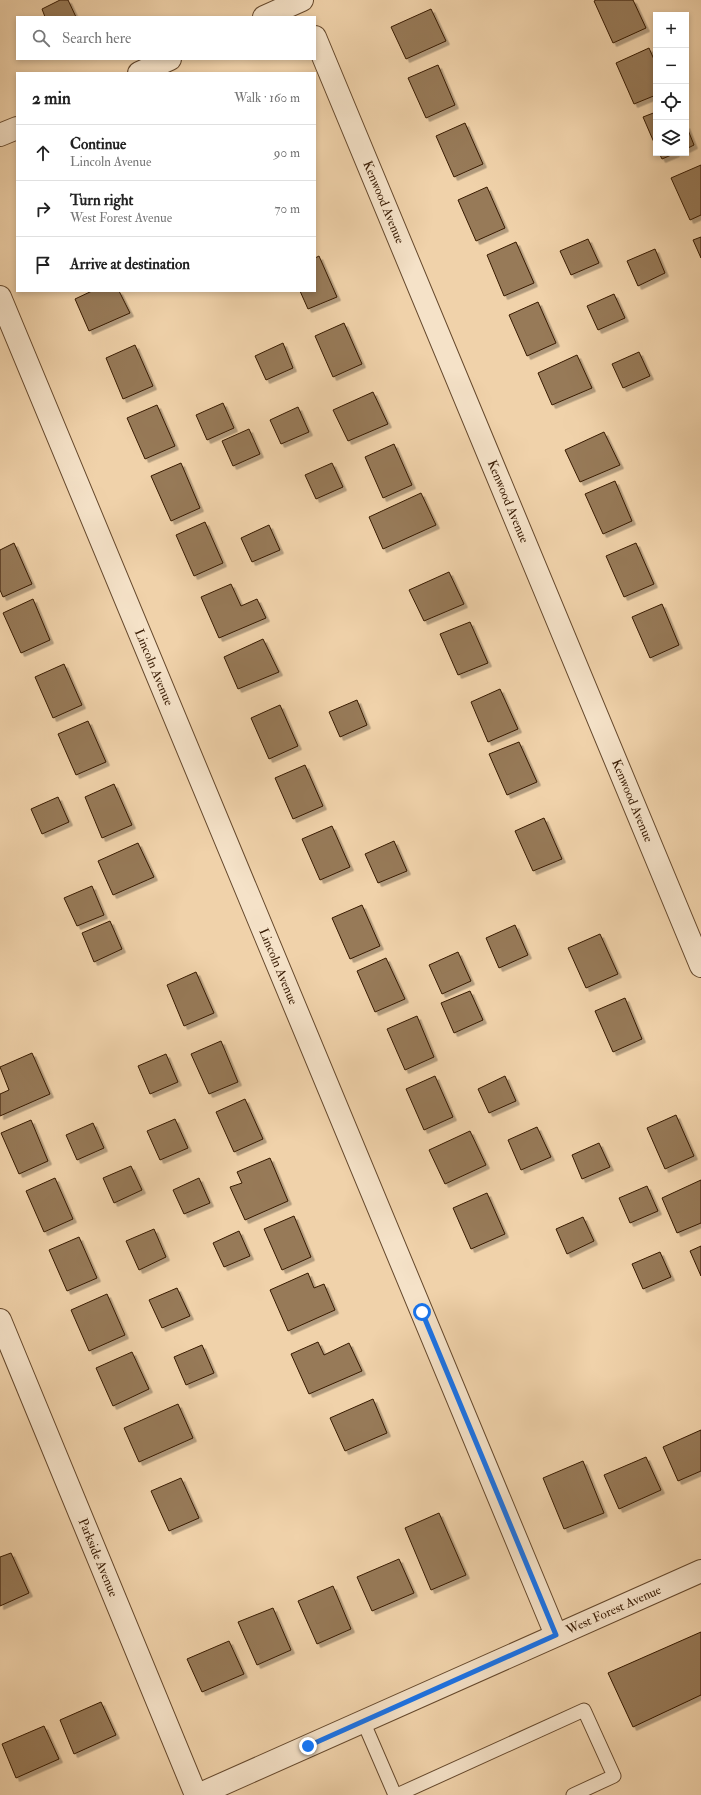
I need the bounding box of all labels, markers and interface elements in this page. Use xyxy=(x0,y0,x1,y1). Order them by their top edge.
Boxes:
map controls xyxy=(653,12,689,156)
button: + xyxy=(653,12,689,48)
search box xyxy=(16,16,316,60)
icon: search xyxy=(30,27,52,49)
text: Search here xyxy=(62,29,131,48)
button: − xyxy=(653,48,689,84)
button: locate xyxy=(653,84,689,120)
text: 2 min xyxy=(32,88,71,109)
text: Walk · 160 m xyxy=(234,90,300,106)
button: layers xyxy=(653,120,689,156)
text: Continue xyxy=(70,135,126,154)
icon: ahead xyxy=(32,142,54,164)
text: 90 m xyxy=(274,145,300,161)
text: Lincoln Avenue xyxy=(70,154,151,170)
street label: Kenwood Avenue xyxy=(359,158,408,247)
text: Turn right xyxy=(70,191,133,210)
icon: right xyxy=(32,198,54,220)
text: 70 m xyxy=(275,201,300,217)
text: West Forest Avenue xyxy=(70,210,172,226)
icon: arrive xyxy=(32,254,54,276)
text: Arrive at destination xyxy=(70,255,190,274)
street label: Kenwood Avenue xyxy=(484,458,533,546)
street label: Lincoln Avenue xyxy=(131,627,177,708)
street label: Kenwood Avenue xyxy=(608,757,657,845)
street label: Lincoln Avenue xyxy=(255,926,301,1008)
route start xyxy=(413,1303,431,1321)
street label: Parkside Avenue xyxy=(75,1516,122,1600)
street label: West Forest Avenue xyxy=(563,1582,664,1638)
route end xyxy=(299,1737,317,1755)

